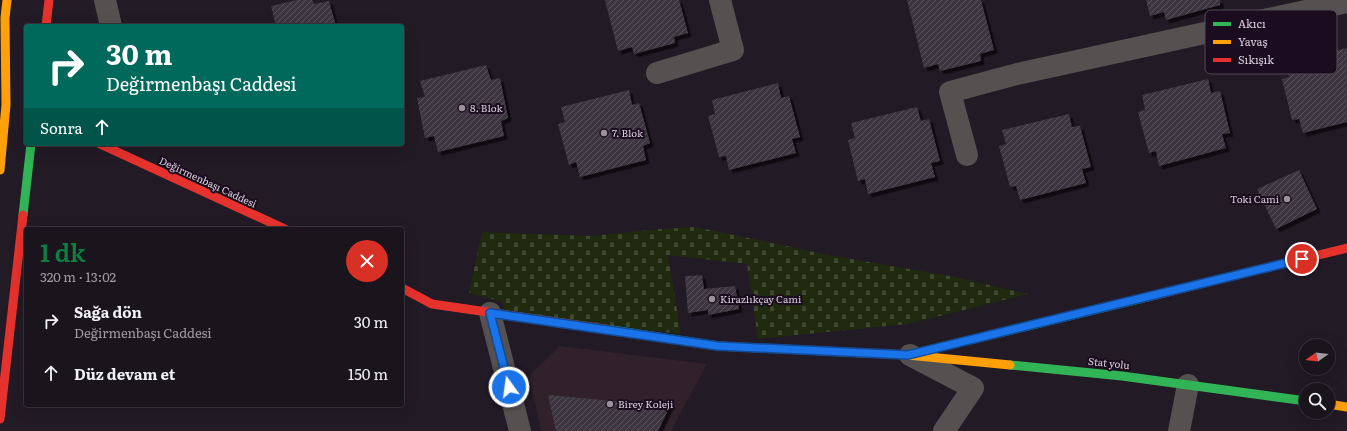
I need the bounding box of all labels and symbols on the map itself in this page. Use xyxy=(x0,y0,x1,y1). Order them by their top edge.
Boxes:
legend xyxy=(1205,10,1337,74)
text: Akıcı xyxy=(1238,15,1266,31)
text: Yavaş xyxy=(1238,33,1267,49)
text: Sıkışık xyxy=(1238,51,1274,67)
place label: 8. Blok xyxy=(470,100,503,115)
marker: 8. Blok xyxy=(457,103,467,113)
place label: 7. Blok xyxy=(612,125,644,140)
marker: 7. Blok xyxy=(599,128,609,138)
street label: Değirmenbaşı Caddesi xyxy=(157,152,260,211)
place label: Toki Cami xyxy=(1230,191,1280,206)
marker: Toki Cami xyxy=(1282,194,1292,204)
pin xyxy=(1285,242,1319,276)
place label: Kirazlıkçay Cami xyxy=(720,291,802,306)
marker: Kirazlıkçay Cami xyxy=(707,294,717,304)
north arrow xyxy=(1299,339,1335,375)
street label: Stat yolu xyxy=(1088,353,1131,372)
position arrow xyxy=(488,366,530,408)
place label: Birey Koleji xyxy=(618,396,674,411)
marker: Birey Koleji xyxy=(605,399,615,409)

